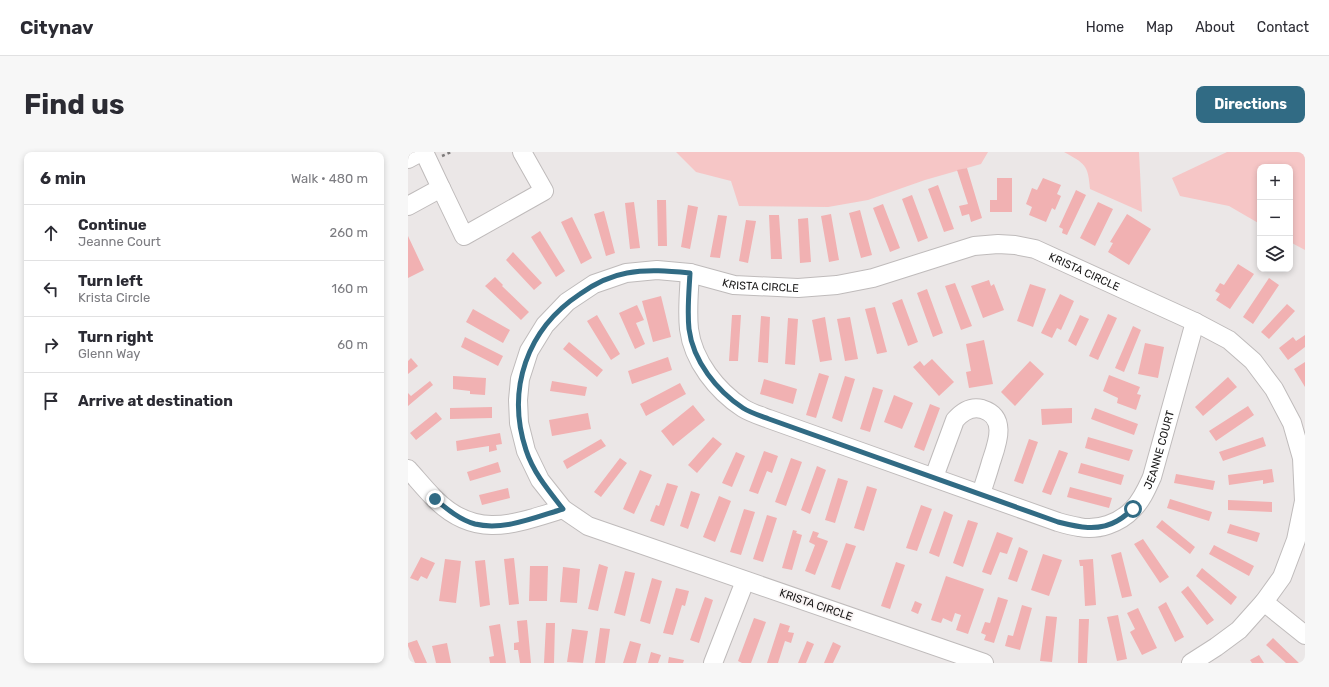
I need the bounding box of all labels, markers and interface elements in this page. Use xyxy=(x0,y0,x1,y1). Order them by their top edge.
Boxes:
text: Citynav xyxy=(20,16,93,39)
text: Home xyxy=(1086,19,1124,36)
text: Map xyxy=(1146,19,1173,36)
text: About xyxy=(1195,19,1235,36)
text: Contact xyxy=(1257,19,1309,36)
button: Directions xyxy=(1196,86,1305,123)
text: Find us xyxy=(24,88,124,121)
map controls xyxy=(1257,164,1293,272)
button: + xyxy=(1257,164,1293,200)
text: 6 min xyxy=(40,168,86,188)
text: Walk · 480 m xyxy=(291,171,368,186)
button: − xyxy=(1257,200,1293,236)
text: Continue xyxy=(78,216,147,234)
icon: ahead xyxy=(40,222,62,244)
text: 260 m xyxy=(330,225,368,240)
text: Jeanne Court xyxy=(78,234,161,249)
button: layers xyxy=(1257,236,1293,272)
street label: KRISTA CIRCLE xyxy=(1047,250,1122,294)
text: Turn left xyxy=(78,272,143,290)
street label: KRISTA CIRCLE xyxy=(721,276,800,295)
icon: left xyxy=(40,278,62,300)
text: 160 m xyxy=(332,281,368,296)
text: Krista Circle xyxy=(78,290,150,305)
text: Turn right xyxy=(78,328,153,346)
icon: right xyxy=(40,334,62,356)
text: 60 m xyxy=(337,337,368,352)
text: Glenn Way xyxy=(78,346,140,361)
icon: arrive xyxy=(40,390,62,412)
text: Arrive at destination xyxy=(78,392,233,410)
street label: JEANNE COURT xyxy=(1141,408,1177,491)
route end xyxy=(426,490,444,508)
route start xyxy=(1124,500,1142,518)
street label: KRISTA CIRCLE xyxy=(778,586,855,624)

